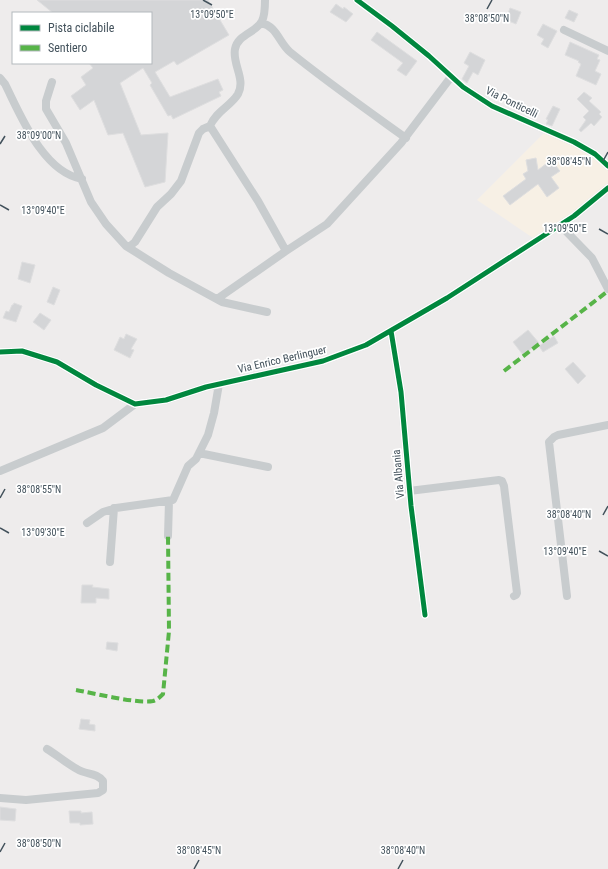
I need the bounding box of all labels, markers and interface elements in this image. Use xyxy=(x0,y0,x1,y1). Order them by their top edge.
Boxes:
text: 13°09'50"E xyxy=(190,9,234,20)
legend xyxy=(12,12,152,64)
text: 38°08'50"N xyxy=(465,13,509,24)
text: Pista ciclabile xyxy=(48,21,115,35)
text: Sentiero xyxy=(48,41,87,55)
street label: Via Ponticelli xyxy=(483,84,540,121)
text: 38°09'00"N xyxy=(17,130,61,141)
text: 38°08'45"N xyxy=(547,156,591,167)
text: 13°09'40"E xyxy=(21,205,65,216)
text: 13°09'50"E xyxy=(543,223,587,234)
street label: Via Enrico Berlinguer xyxy=(237,343,328,376)
street label: Via Albania xyxy=(390,449,407,499)
text: 38°08'55"N xyxy=(17,484,61,495)
text: 38°08'40"N xyxy=(547,509,591,520)
text: 13°09'30"E xyxy=(21,527,65,538)
text: 13°09'40"E xyxy=(543,546,587,557)
text: 38°08'50"N xyxy=(17,838,61,849)
text: 38°08'45"N xyxy=(177,845,221,856)
text: 38°08'40"N xyxy=(381,845,425,856)

